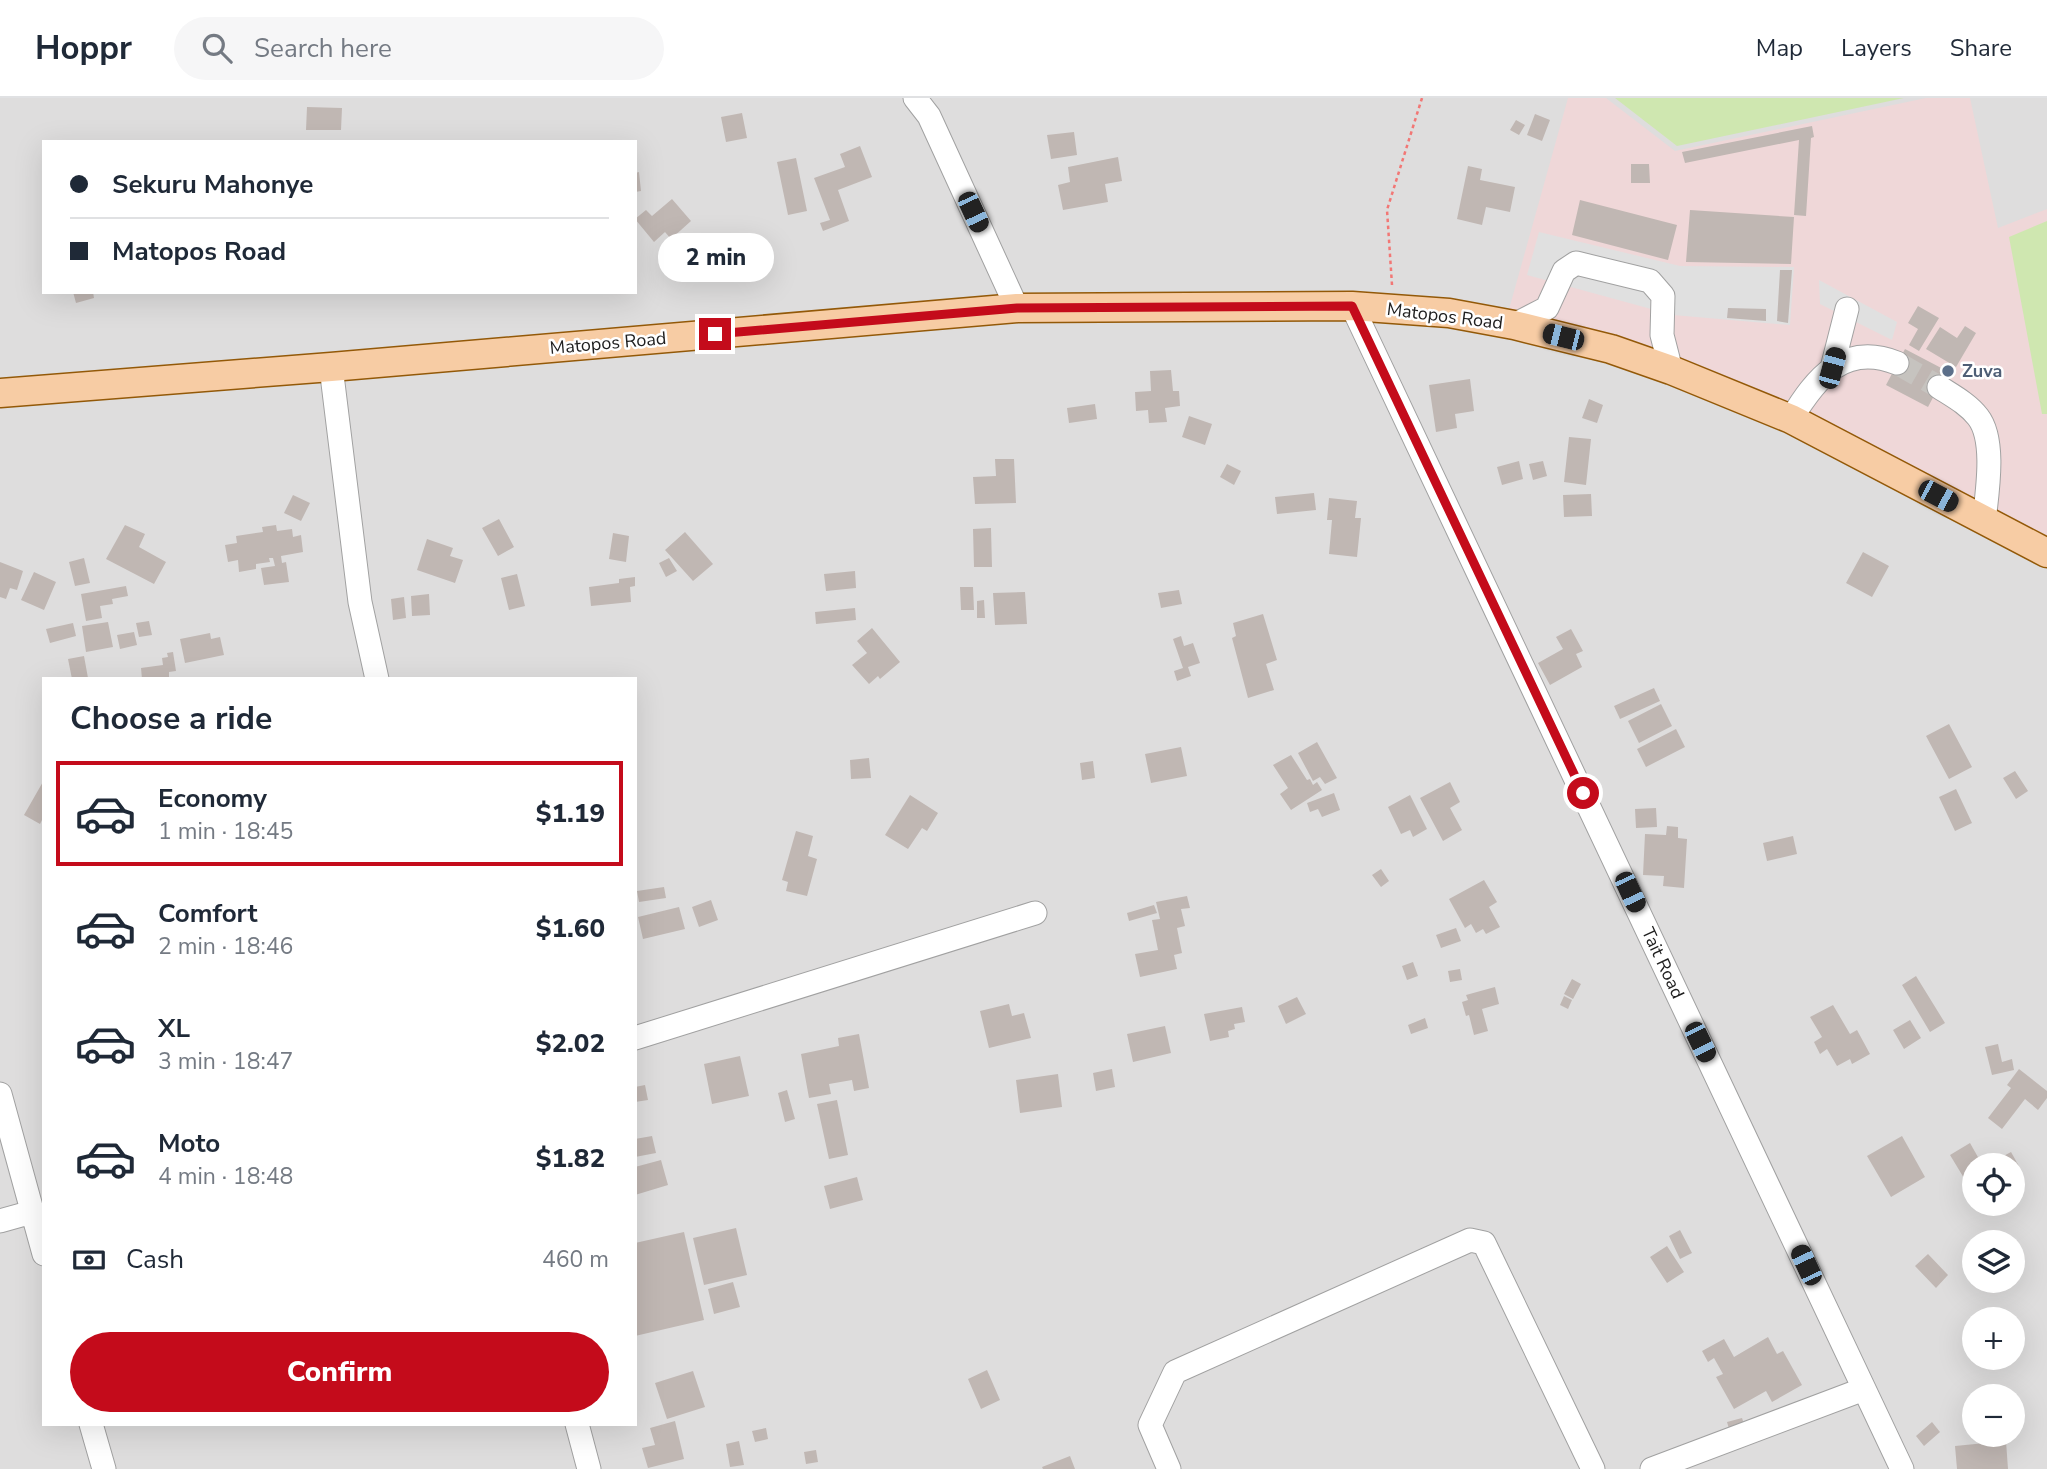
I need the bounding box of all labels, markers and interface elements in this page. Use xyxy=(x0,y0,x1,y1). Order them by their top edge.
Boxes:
search box xyxy=(174,17,664,80)
text: Hoppr xyxy=(35,26,132,71)
icon: search xyxy=(198,29,236,67)
text: Search here xyxy=(254,31,392,66)
text: Map xyxy=(1756,32,1803,64)
text: Layers xyxy=(1841,32,1912,64)
text: Share xyxy=(1950,32,2012,64)
text: Sekuru Mahonye xyxy=(112,167,313,202)
car xyxy=(955,189,992,235)
callout: 2 min xyxy=(657,232,773,282)
text: Matopos Road xyxy=(112,234,286,269)
text: 2 min xyxy=(686,242,746,273)
street label: Matopos Road xyxy=(1386,297,1504,335)
route end xyxy=(699,318,731,350)
car xyxy=(1541,322,1586,352)
street label: Matopos Road xyxy=(549,326,667,360)
car xyxy=(1817,345,1848,391)
place label: Zuva xyxy=(1962,359,2002,383)
marker: Zuva xyxy=(1940,363,1956,379)
car xyxy=(1915,477,1962,515)
text: Choose a ride xyxy=(70,697,272,740)
route start xyxy=(1567,777,1599,809)
text: Economy xyxy=(158,781,267,816)
icon: car xyxy=(74,782,137,845)
text: $1.19 xyxy=(536,796,605,831)
text: 1 min · 18:45 xyxy=(158,816,293,847)
car xyxy=(1612,869,1649,915)
text: Comfort xyxy=(158,896,258,931)
icon: car xyxy=(74,897,137,960)
text: $1.60 xyxy=(536,911,605,946)
street label: Tait Road xyxy=(1636,923,1690,1003)
text: 2 min · 18:46 xyxy=(158,931,293,962)
text: XL xyxy=(158,1011,190,1046)
icon: car xyxy=(74,1012,137,1075)
car xyxy=(1682,1019,1719,1065)
text: $2.02 xyxy=(536,1026,605,1061)
text: 3 min · 18:47 xyxy=(158,1046,293,1077)
text: Moto xyxy=(158,1126,220,1161)
icon: car xyxy=(74,1127,137,1190)
text: $1.82 xyxy=(536,1141,605,1176)
map controls xyxy=(1962,1153,2025,1447)
button: locate xyxy=(1962,1153,2025,1216)
text: 4 min · 18:48 xyxy=(158,1161,293,1192)
button: layers xyxy=(1962,1230,2025,1293)
icon: cash xyxy=(70,1241,108,1279)
text: Cash xyxy=(126,1242,184,1277)
car xyxy=(1788,1242,1825,1288)
text: 460 m xyxy=(542,1244,609,1275)
button: + xyxy=(1962,1307,2025,1370)
button: Confirm xyxy=(70,1332,609,1412)
button: − xyxy=(1962,1384,2025,1447)

